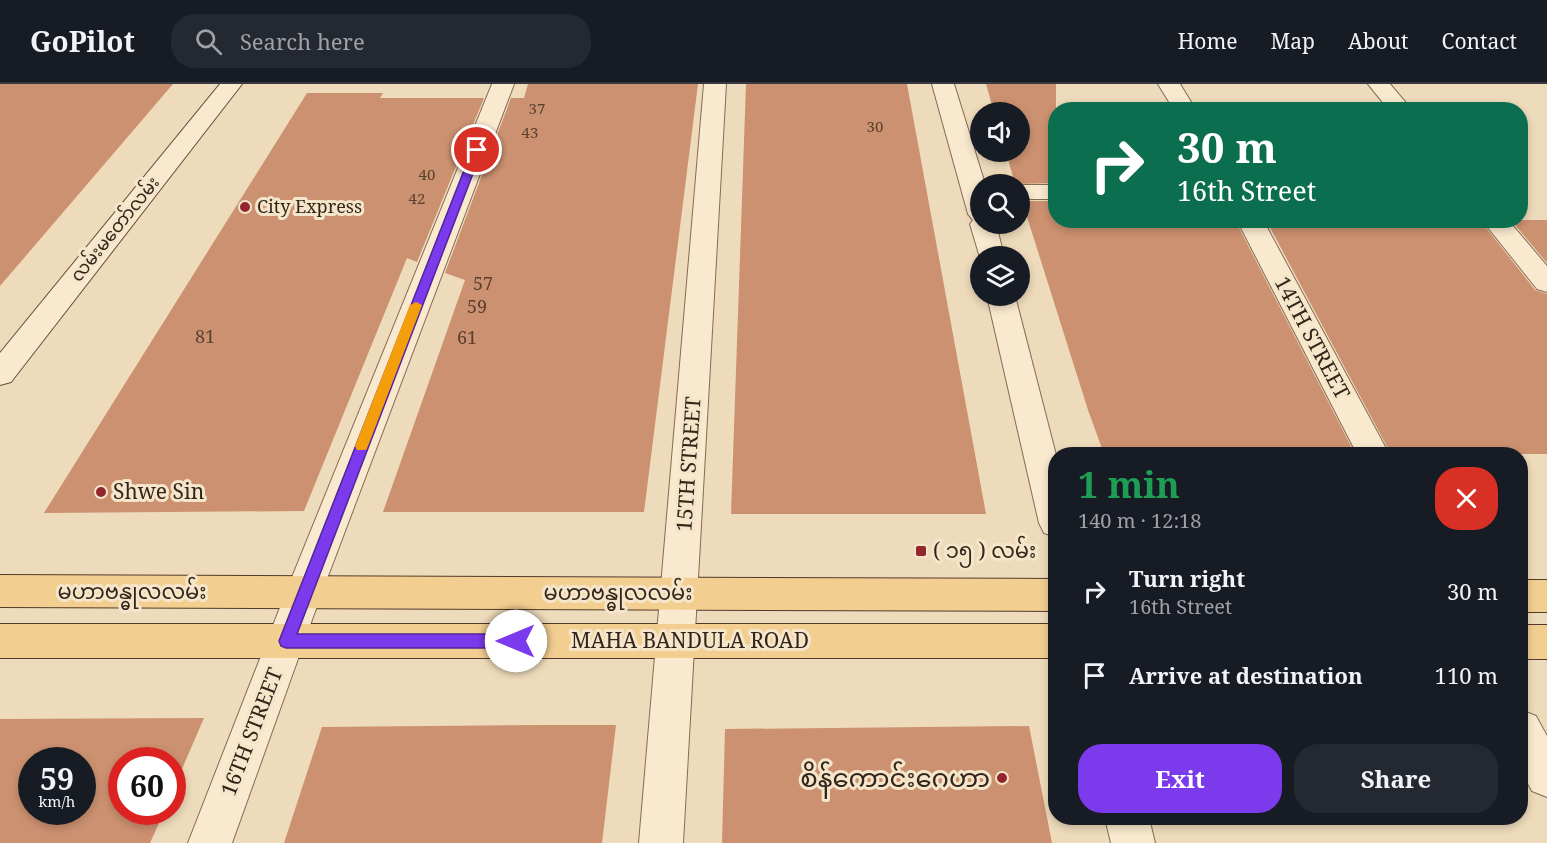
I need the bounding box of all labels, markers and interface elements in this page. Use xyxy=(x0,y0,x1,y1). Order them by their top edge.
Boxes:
search box xyxy=(171,14,591,68)
text: GoPilot xyxy=(30,22,135,60)
icon: search xyxy=(192,25,225,58)
text: Search here xyxy=(240,26,365,56)
text: Home xyxy=(1178,27,1238,55)
text: Map xyxy=(1271,27,1315,55)
text: About xyxy=(1348,27,1409,55)
text: Contact xyxy=(1442,27,1517,55)
house number: 37 xyxy=(529,98,545,118)
map controls xyxy=(970,102,1030,306)
button: sound xyxy=(970,102,1030,162)
house number: 30 xyxy=(867,116,883,136)
text: 30 m xyxy=(1177,118,1277,175)
house number: 43 xyxy=(522,122,538,142)
pin xyxy=(451,124,502,175)
icon: right xyxy=(1078,126,1156,204)
icon: arrive xyxy=(460,133,493,166)
house number: 40 xyxy=(419,164,435,184)
street label: လမ်းမတော်လမ်း xyxy=(64,171,164,286)
text: 16th Street xyxy=(1177,172,1316,209)
button: search xyxy=(970,174,1030,234)
house number: 42 xyxy=(409,188,425,208)
place label: City Express xyxy=(257,194,362,218)
marker: City Express xyxy=(238,200,252,214)
button: layers xyxy=(970,246,1030,306)
house number: 57 xyxy=(473,271,493,295)
street label: 14TH STREET xyxy=(1269,271,1357,404)
house number: 59 xyxy=(467,294,487,318)
house number: 81 xyxy=(195,324,215,348)
house number: 61 xyxy=(457,325,477,349)
street label: 15TH STREET xyxy=(669,395,707,532)
text: 1 min xyxy=(1078,460,1180,509)
button: close xyxy=(1435,467,1498,530)
place label: Shwe Sin xyxy=(113,477,204,505)
marker: Shwe Sin xyxy=(94,485,108,499)
text: 140 m · 12:18 xyxy=(1078,507,1201,534)
place label: ( ၁၅ ) လမ်း xyxy=(933,535,1036,568)
marker: ( ၁၅ ) လမ်း xyxy=(914,544,928,558)
text: Turn right xyxy=(1129,563,1245,593)
icon: right xyxy=(1078,575,1111,608)
street label: မဟာဗန္ဓုလလမ်း xyxy=(57,576,207,610)
text: 30 m xyxy=(1447,576,1498,606)
street label: မဟာဗန္ဓုလလမ်း xyxy=(543,577,693,611)
text: 16th Street xyxy=(1129,593,1232,620)
position arrow xyxy=(484,609,548,673)
street label: MAHA BANDULA ROAD xyxy=(571,626,809,654)
icon: arrive xyxy=(1078,659,1111,692)
text: Arrive at destination xyxy=(1129,660,1363,690)
text: 110 m xyxy=(1435,660,1498,690)
street label: 16TH STREET xyxy=(214,663,288,800)
button: Exit xyxy=(1078,744,1282,813)
button: Share xyxy=(1294,744,1498,813)
speed limit sign: 60 xyxy=(108,747,186,825)
text: 59 xyxy=(40,758,74,799)
place label: စိန်ကောင်းဂေဟာ xyxy=(800,759,990,799)
marker: စိန်ကောင်းဂေဟာ xyxy=(995,771,1009,785)
text: km/h xyxy=(39,791,75,811)

